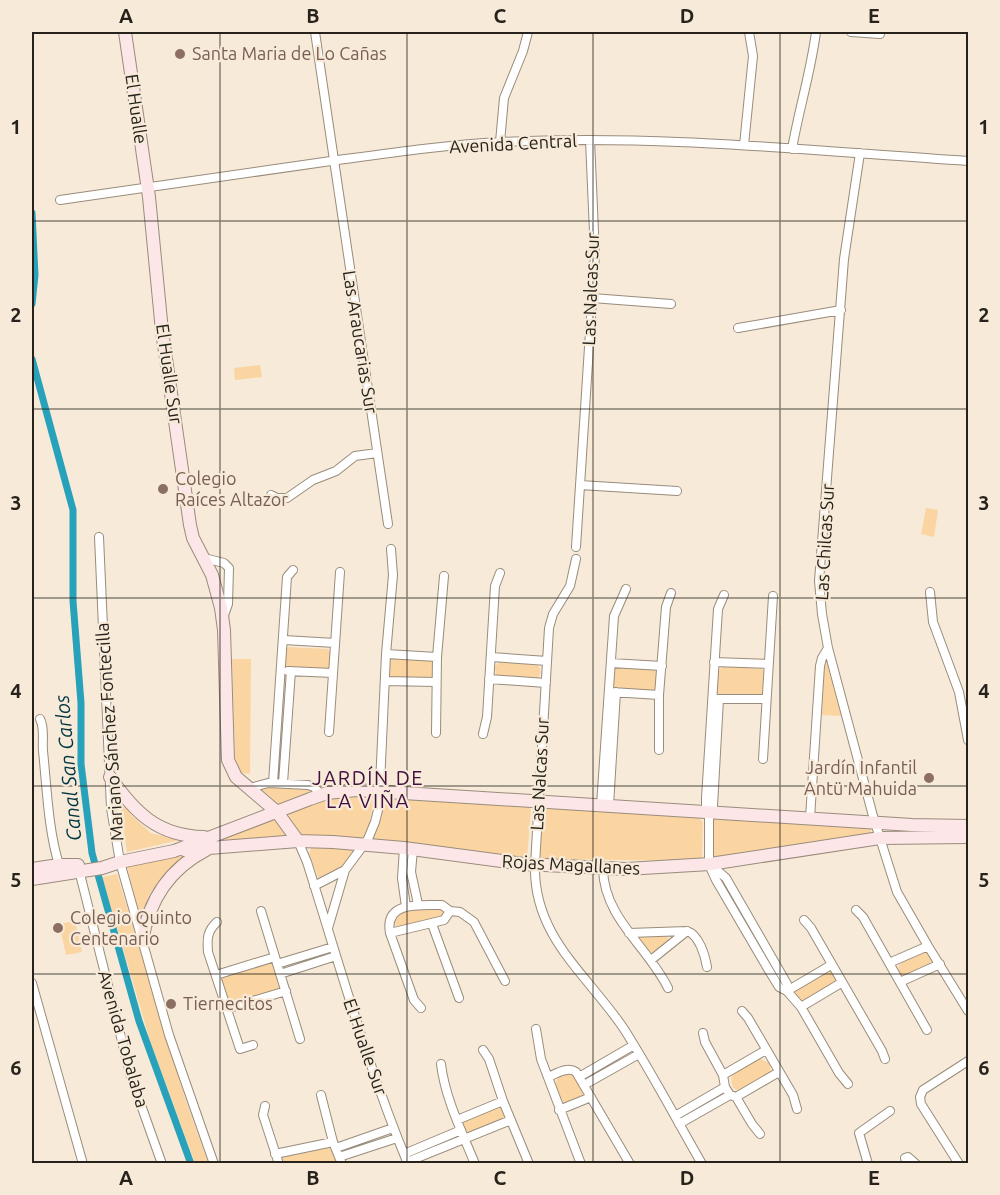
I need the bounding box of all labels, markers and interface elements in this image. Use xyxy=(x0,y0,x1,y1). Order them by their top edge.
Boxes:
text: A xyxy=(119,4,133,27)
text: B xyxy=(306,4,320,27)
text: C xyxy=(494,4,507,27)
text: D xyxy=(680,4,694,27)
text: E xyxy=(868,4,880,27)
place label: Santa Maria de Lo Cañas xyxy=(192,43,387,63)
marker: Santa Maria de Lo Cañas xyxy=(173,47,187,61)
street label: El Hualle xyxy=(122,73,152,145)
text: 1 xyxy=(10,115,22,138)
text: 1 xyxy=(978,115,990,138)
street label: Avenida Central xyxy=(449,130,578,156)
street label: Las Nalcas Sur xyxy=(578,232,602,346)
street label: Las Araucarias Sur xyxy=(340,269,382,415)
text: 2 xyxy=(10,303,22,326)
text: 2 xyxy=(978,303,990,326)
street label: El Hualle Sur xyxy=(153,322,187,425)
place label: Colegio Raíces Altazor xyxy=(175,468,288,509)
marker: Colegio Raíces Altazor xyxy=(156,482,170,496)
street label: Las Chilcas Sur xyxy=(811,483,837,601)
text: 3 xyxy=(10,491,22,514)
text: 3 xyxy=(978,491,990,514)
street label: Mariano Sánchez Fontecilla xyxy=(91,622,127,842)
text: 4 xyxy=(10,679,22,702)
text: 4 xyxy=(978,679,990,702)
water label: Canal San Carlos xyxy=(50,693,85,842)
street label: Las Nalcas Sur xyxy=(526,717,552,831)
place label: Jardín Infantil Antü Mahuida xyxy=(804,757,917,798)
district label: JARDÍN DE LA VIÑA xyxy=(312,766,424,812)
marker: Jardín Infantil Antü Mahuida xyxy=(922,771,936,785)
street label: Rojas Magallanes xyxy=(501,850,641,878)
text: 5 xyxy=(10,868,22,891)
text: 5 xyxy=(978,868,990,891)
place label: Colegio Quinto Centenario xyxy=(70,907,192,948)
marker: Colegio Quinto Centenario xyxy=(51,921,65,935)
street label: Avenida Tobalaba xyxy=(95,968,153,1110)
place label: Tiernecitos xyxy=(183,993,273,1013)
street label: El Hualle Sur xyxy=(340,996,392,1098)
marker: Tiernecitos xyxy=(164,997,178,1011)
text: 6 xyxy=(10,1056,22,1079)
text: 6 xyxy=(978,1056,990,1079)
text: A xyxy=(119,1166,133,1189)
text: B xyxy=(306,1166,320,1189)
text: C xyxy=(494,1166,507,1189)
text: D xyxy=(680,1166,694,1189)
text: E xyxy=(868,1166,880,1189)

